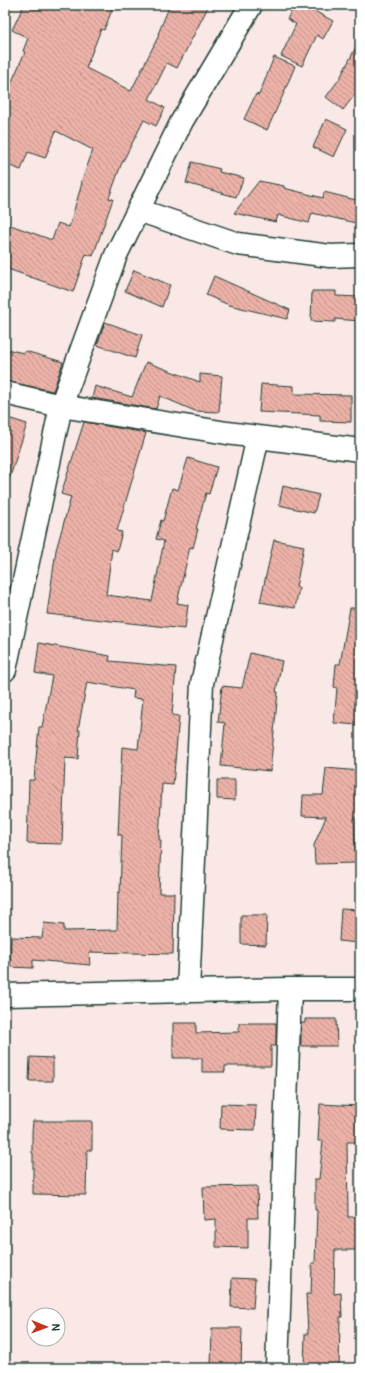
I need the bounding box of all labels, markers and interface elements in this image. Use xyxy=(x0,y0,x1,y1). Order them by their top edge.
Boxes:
north arrow xyxy=(26,1307,66,1347)
text: N xyxy=(49,1323,62,1332)

